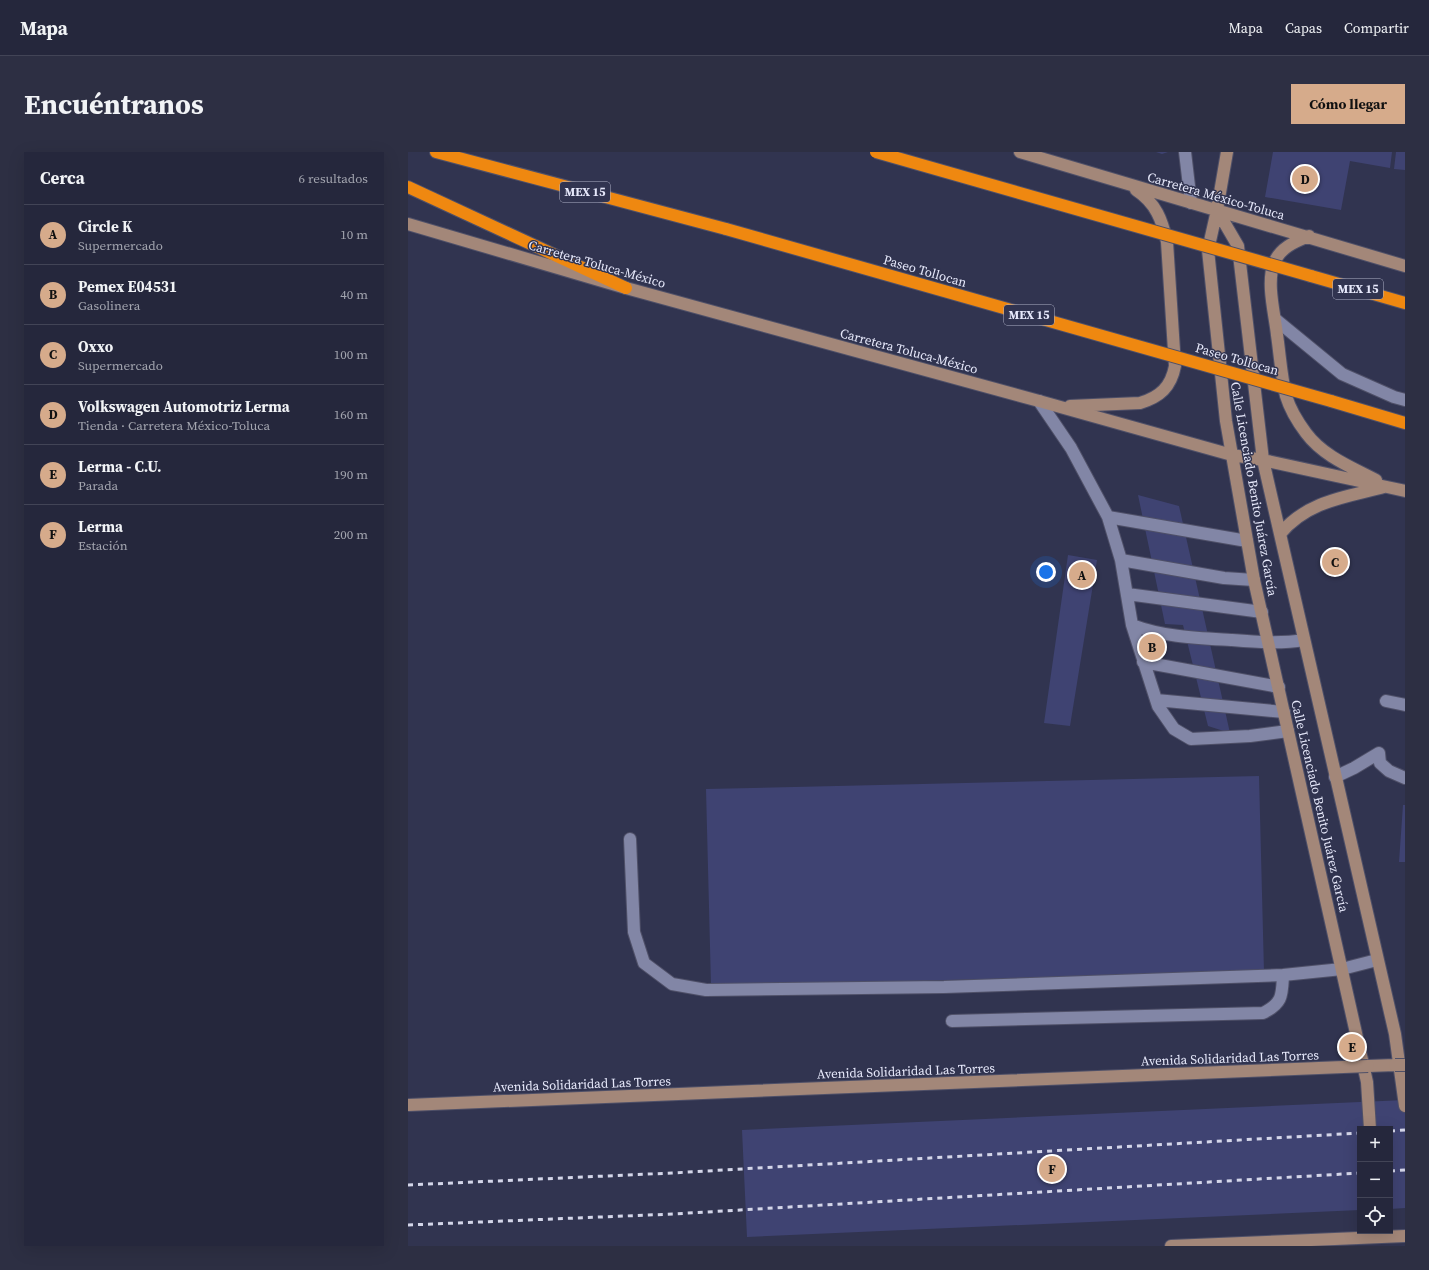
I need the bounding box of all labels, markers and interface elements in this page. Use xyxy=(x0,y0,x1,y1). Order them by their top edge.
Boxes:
text: Mapa xyxy=(20,15,68,41)
text: Mapa xyxy=(1228,18,1263,38)
text: Capas xyxy=(1285,18,1322,38)
text: Compartir xyxy=(1344,18,1409,38)
button: Cómo llegar xyxy=(1291,84,1405,124)
text: Encuéntranos xyxy=(24,85,204,123)
pin: D xyxy=(1292,164,1318,194)
text: Cerca xyxy=(40,166,85,190)
street label: Carretera México-Toluca xyxy=(1145,168,1287,224)
text: 6 resultados xyxy=(298,170,368,187)
road number: MEX 15 xyxy=(560,182,610,202)
text: Circle K xyxy=(78,216,132,237)
text: A xyxy=(49,226,57,243)
text: 10 m xyxy=(340,226,368,243)
street label: Carretera Toluca-México xyxy=(526,236,668,292)
text: Supermercado xyxy=(78,237,163,254)
street label: Paseo Tollocan xyxy=(881,251,969,291)
text: Pemex E04531 xyxy=(78,276,177,297)
road number: MEX 15 xyxy=(1333,279,1383,299)
text: B xyxy=(49,286,57,303)
text: 40 m xyxy=(340,286,368,303)
text: Gasolinera xyxy=(78,297,140,314)
road number: MEX 15 xyxy=(1004,305,1054,325)
street label: Carretera Toluca-México xyxy=(838,324,980,378)
text: Oxxo xyxy=(78,336,113,357)
street label: Paseo Tollocan xyxy=(1193,339,1281,379)
text: C xyxy=(49,346,57,363)
text: 100 m xyxy=(334,346,368,363)
text: Supermercado xyxy=(78,357,163,374)
street label: Calle Licenciado Benito Juárez García xyxy=(1227,381,1281,598)
text: Volkswagen Automotriz Lerma xyxy=(78,396,290,417)
text: D xyxy=(48,406,58,423)
text: 160 m xyxy=(334,406,368,423)
text: Tienda · Carretera México-Toluca xyxy=(78,417,270,434)
text: Lerma - C.U. xyxy=(78,456,161,477)
text: E xyxy=(49,466,57,483)
text: 190 m xyxy=(334,466,368,483)
text: Parada xyxy=(78,477,118,494)
text: Lerma xyxy=(78,516,123,537)
text: F xyxy=(49,526,57,543)
text: 200 m xyxy=(334,526,368,543)
text: Estación xyxy=(78,537,128,554)
pin: C xyxy=(1322,547,1348,577)
pin: A xyxy=(1069,560,1095,590)
your location xyxy=(1036,562,1056,582)
pin: B xyxy=(1139,632,1165,662)
street label: Calle Licenciado Benito Juárez García xyxy=(1287,698,1353,914)
pin: E xyxy=(1339,1032,1365,1062)
street label: Avenida Solidaridad Las Torres xyxy=(1141,1046,1320,1070)
street label: Avenida Solidaridad Las Torres xyxy=(817,1059,996,1083)
street label: Avenida Solidaridad Las Torres xyxy=(493,1072,672,1096)
map controls xyxy=(1357,1126,1393,1234)
button: + xyxy=(1357,1126,1393,1162)
pin: F xyxy=(1039,1154,1065,1184)
button: − xyxy=(1357,1162,1393,1198)
button: locate xyxy=(1357,1198,1393,1234)

